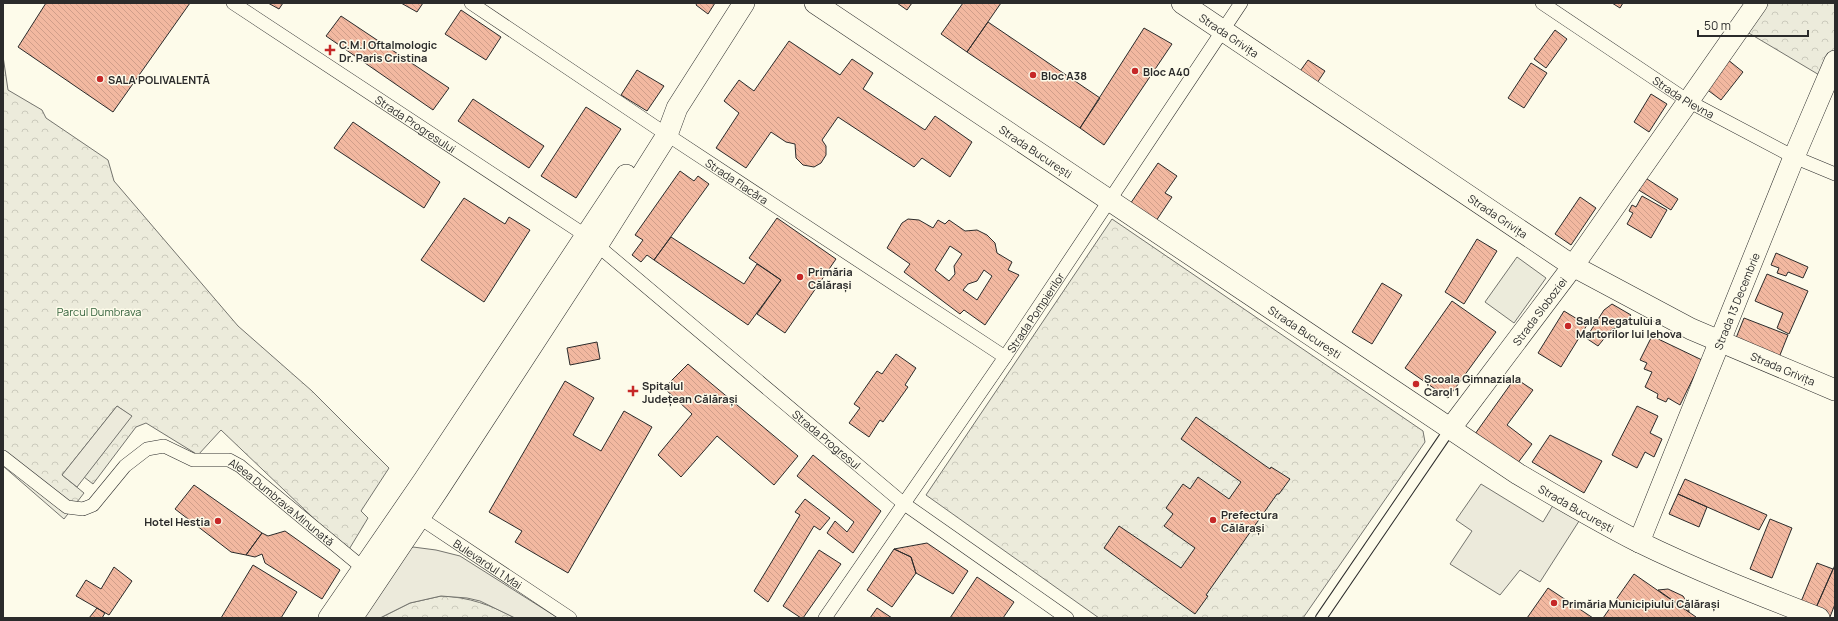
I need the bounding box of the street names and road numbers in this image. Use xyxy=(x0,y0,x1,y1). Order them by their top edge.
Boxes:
street label: Strada Grivița xyxy=(1197,9,1262,60)
street label: Strada Plevna xyxy=(1650,72,1717,121)
street label: Strada Progresului xyxy=(373,91,459,156)
street label: Strada București xyxy=(997,121,1075,181)
street label: Strada Flacăra xyxy=(703,155,771,207)
street label: Strada Grivița xyxy=(1465,190,1531,241)
street label: Strada 13 Decembrie xyxy=(1710,250,1763,352)
street label: Strada Pompierilor xyxy=(1003,269,1067,355)
street label: Strada Sloboziei xyxy=(1508,274,1570,348)
street label: Strada București xyxy=(1266,302,1345,361)
street label: Strada Grivița xyxy=(1748,348,1818,388)
street label: Strada Progresul xyxy=(790,406,864,472)
street label: Aleea Dumbrava Minunată xyxy=(227,454,338,549)
street label: Strada București xyxy=(1536,480,1617,535)
street label: Bulevardul 1 Mai xyxy=(451,535,525,592)

